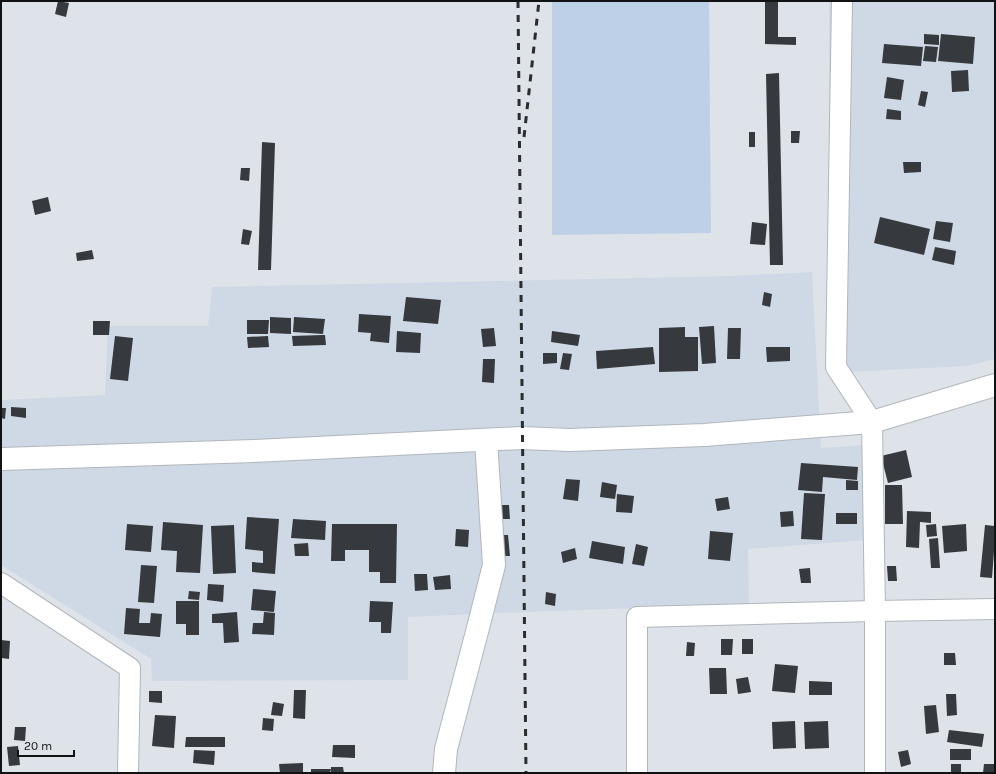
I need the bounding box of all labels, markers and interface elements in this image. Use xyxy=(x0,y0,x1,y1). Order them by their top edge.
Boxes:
scale bar xyxy=(18,732,74,758)
text: 20 m xyxy=(24,739,52,753)

